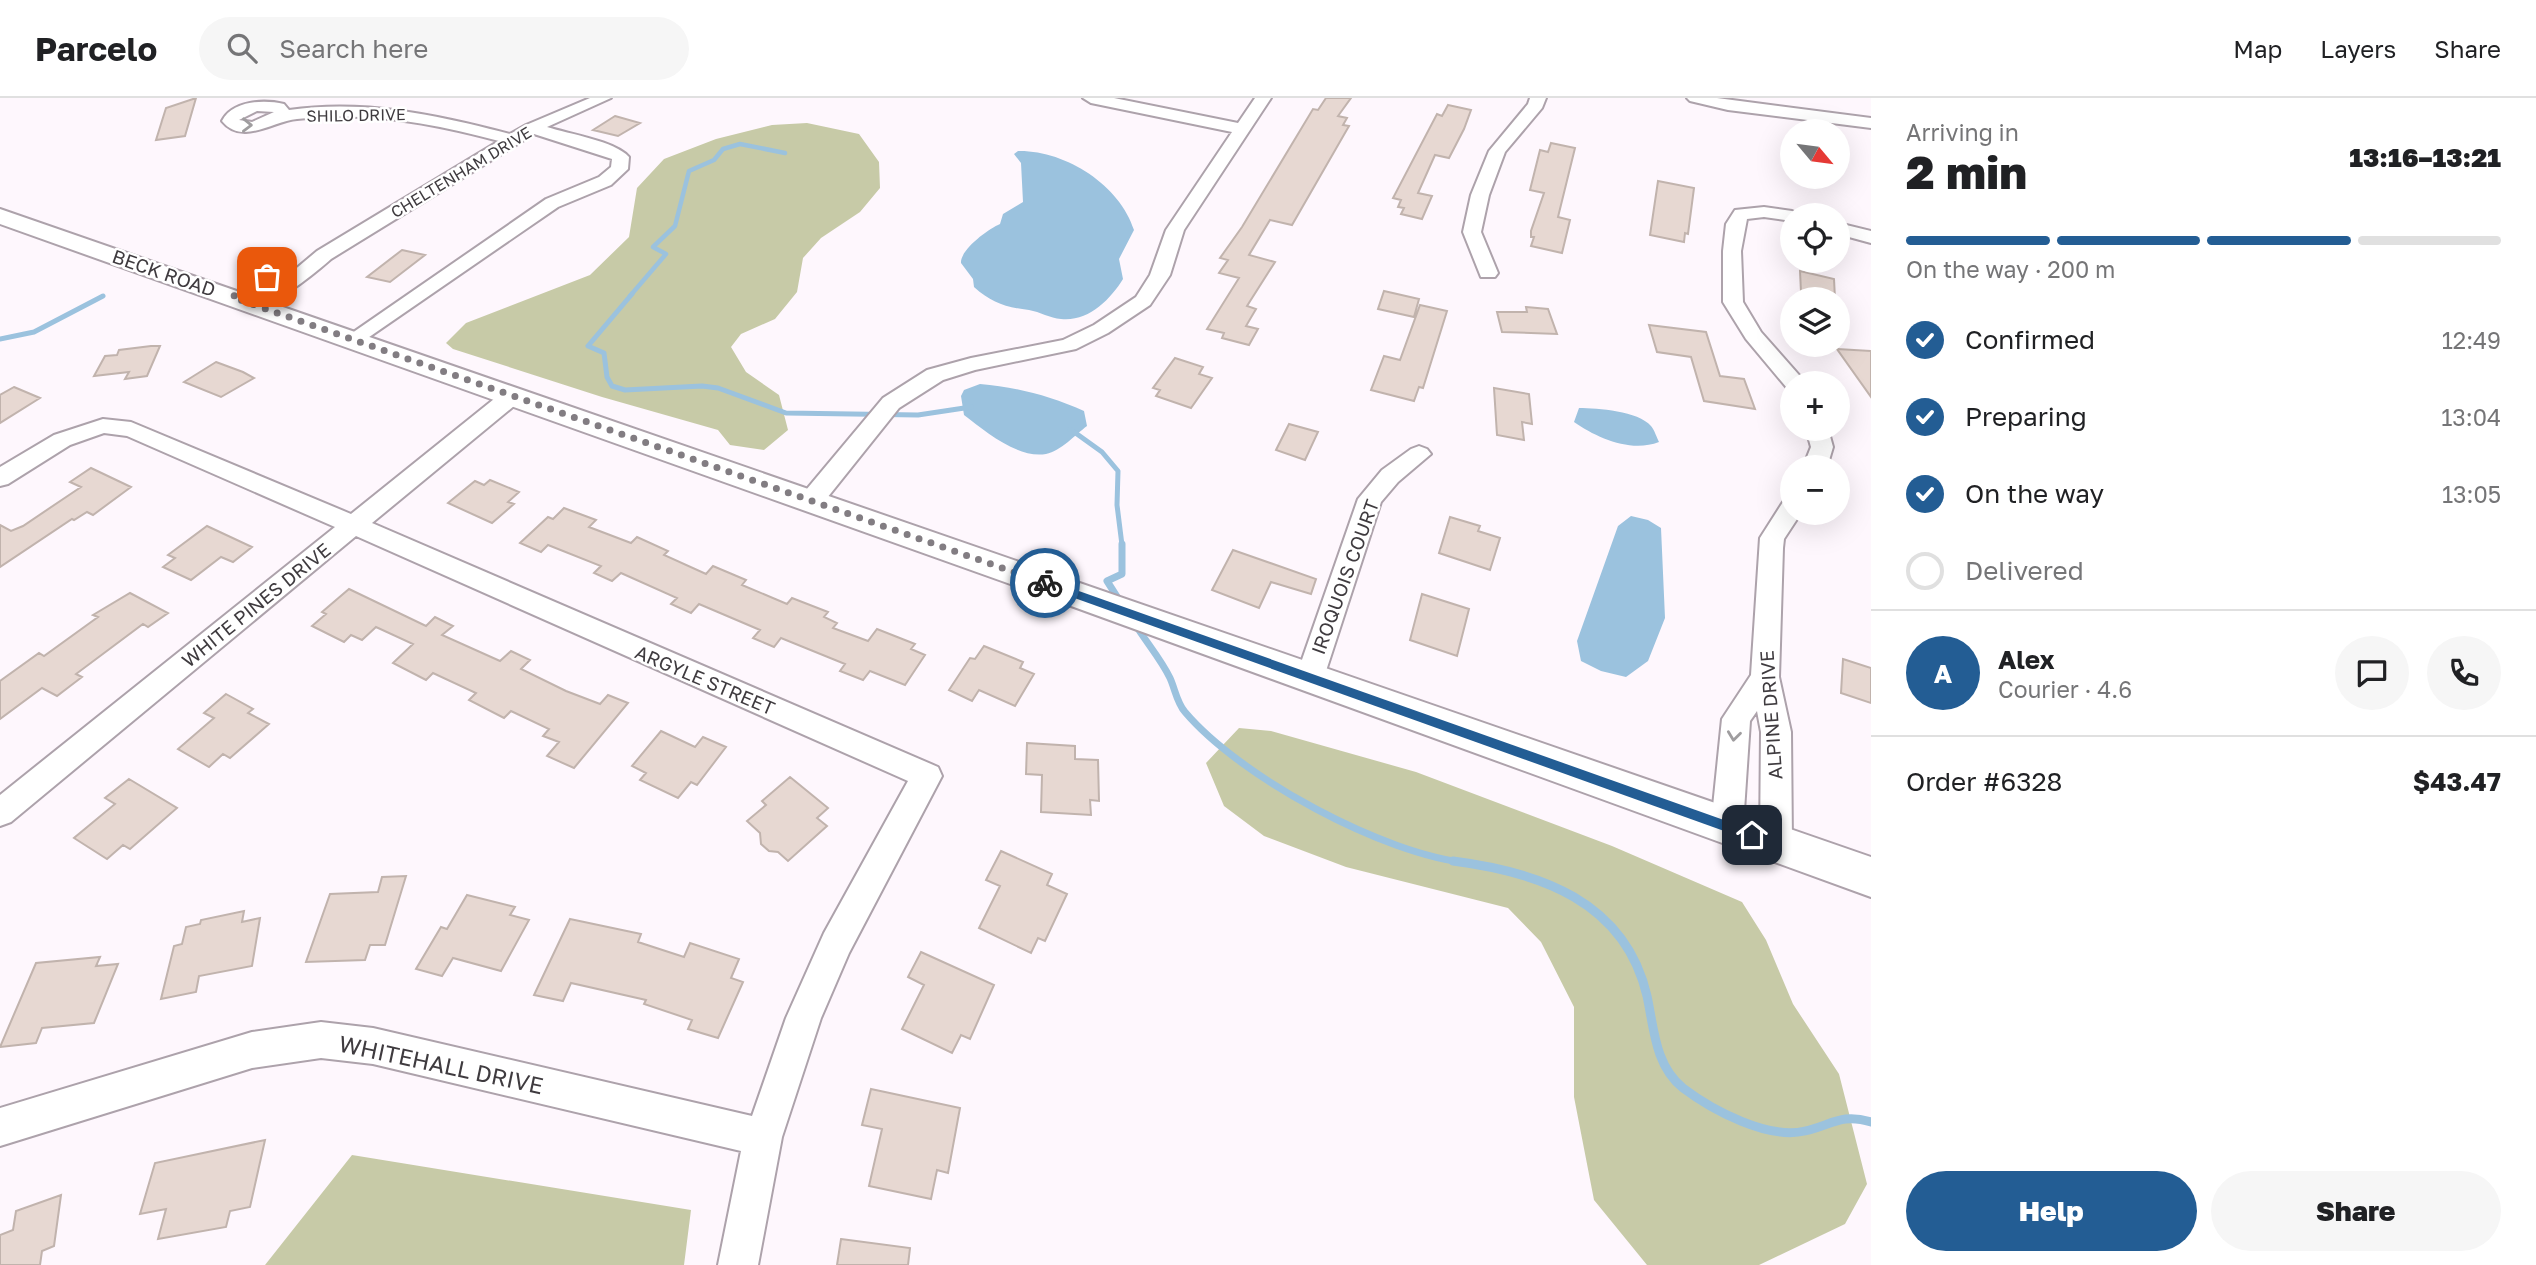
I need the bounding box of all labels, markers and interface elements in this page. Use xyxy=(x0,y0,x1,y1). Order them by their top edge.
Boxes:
search box xyxy=(199,17,689,80)
text: Parcelo xyxy=(35,29,157,68)
icon: search xyxy=(223,29,261,67)
text: Search here xyxy=(279,33,428,64)
text: Map xyxy=(2233,34,2282,63)
text: Layers xyxy=(2320,34,2396,63)
text: Share xyxy=(2434,34,2501,63)
street label: SHILO DRIVE xyxy=(306,104,406,126)
one-way arrow xyxy=(242,117,253,133)
text: Arriving in xyxy=(1906,118,2019,146)
north arrow xyxy=(1780,119,1850,189)
map controls xyxy=(1780,119,1850,525)
street label: CHELTENHAM DRIVE xyxy=(387,122,535,222)
text: 13:16–13:21 xyxy=(2349,142,2501,173)
text: 2 min xyxy=(1906,144,2027,199)
button: locate xyxy=(1780,203,1850,273)
street label: BECK ROAD xyxy=(110,244,219,301)
pin xyxy=(237,247,297,307)
text: On the way · 200 m xyxy=(1906,255,2115,283)
icon: bag xyxy=(248,258,286,296)
button: layers xyxy=(1780,287,1850,357)
icon: check xyxy=(1906,321,1944,359)
text: Confirmed xyxy=(1965,324,2095,355)
text: 12:49 xyxy=(2442,326,2501,354)
button: + xyxy=(1780,371,1850,441)
icon: check xyxy=(1906,398,1944,436)
text: Preparing xyxy=(1965,401,2087,432)
text: 13:04 xyxy=(2441,403,2501,431)
button: − xyxy=(1780,455,1850,525)
icon: check xyxy=(1906,475,1944,513)
text: On the way xyxy=(1965,478,2104,509)
text: 13:05 xyxy=(2442,480,2501,508)
street label: IROQUOIS COURT xyxy=(1306,496,1383,657)
street label: WHITE PINES DRIVE xyxy=(177,538,335,672)
courier xyxy=(1010,548,1080,618)
text: Delivered xyxy=(1965,555,2084,586)
icon: bike xyxy=(1026,564,1064,602)
button: chat xyxy=(2335,636,2409,710)
button: phone xyxy=(2427,636,2501,710)
street label: ARGYLE STREET xyxy=(632,640,779,719)
text: Alex xyxy=(1998,644,2055,675)
street label: ALPINE DRIVE xyxy=(1755,650,1786,780)
text: A xyxy=(1934,658,1952,689)
text: Courier · 4.6 xyxy=(1998,675,2132,703)
one-way arrow xyxy=(1726,730,1741,742)
text: Order #6328 xyxy=(1906,766,2062,797)
text: $43.47 xyxy=(2413,766,2501,797)
pin xyxy=(1722,805,1782,865)
icon: home xyxy=(1733,816,1771,854)
street label: WHITEHALL DRIVE xyxy=(336,1029,546,1099)
button: Help xyxy=(1906,1171,2197,1251)
button: Share xyxy=(2211,1171,2501,1251)

